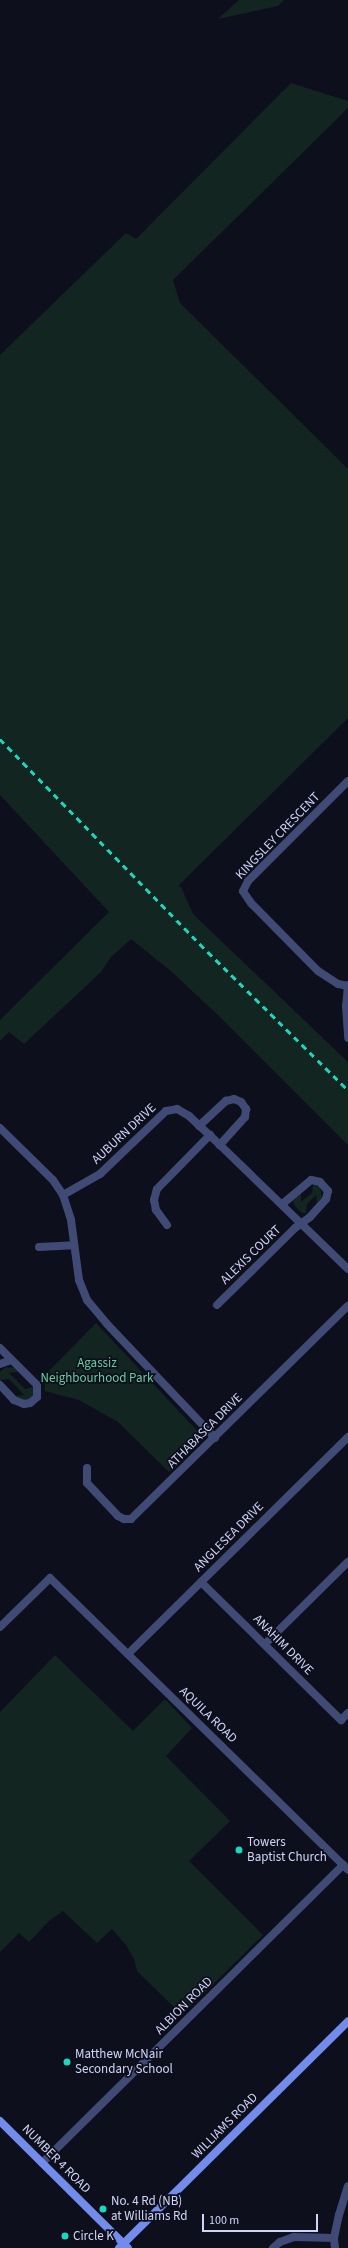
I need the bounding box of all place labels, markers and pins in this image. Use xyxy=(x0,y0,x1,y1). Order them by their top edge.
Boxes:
place label: Towers Baptist Church xyxy=(247,1835,327,1866)
marker: Towers Baptist Church xyxy=(234,1845,244,1855)
place label: Matthew McNair Secondary School xyxy=(75,2047,173,2078)
marker: Matthew McNair Secondary School xyxy=(62,2057,72,2067)
place label: No. 4 Rd (NB) at Williams Rd xyxy=(111,2194,187,2225)
marker: No. 4 Rd (NB) at Williams Rd xyxy=(98,2204,108,2214)
place label: Circle K xyxy=(73,2228,114,2244)
marker: Circle K xyxy=(60,2231,70,2241)

